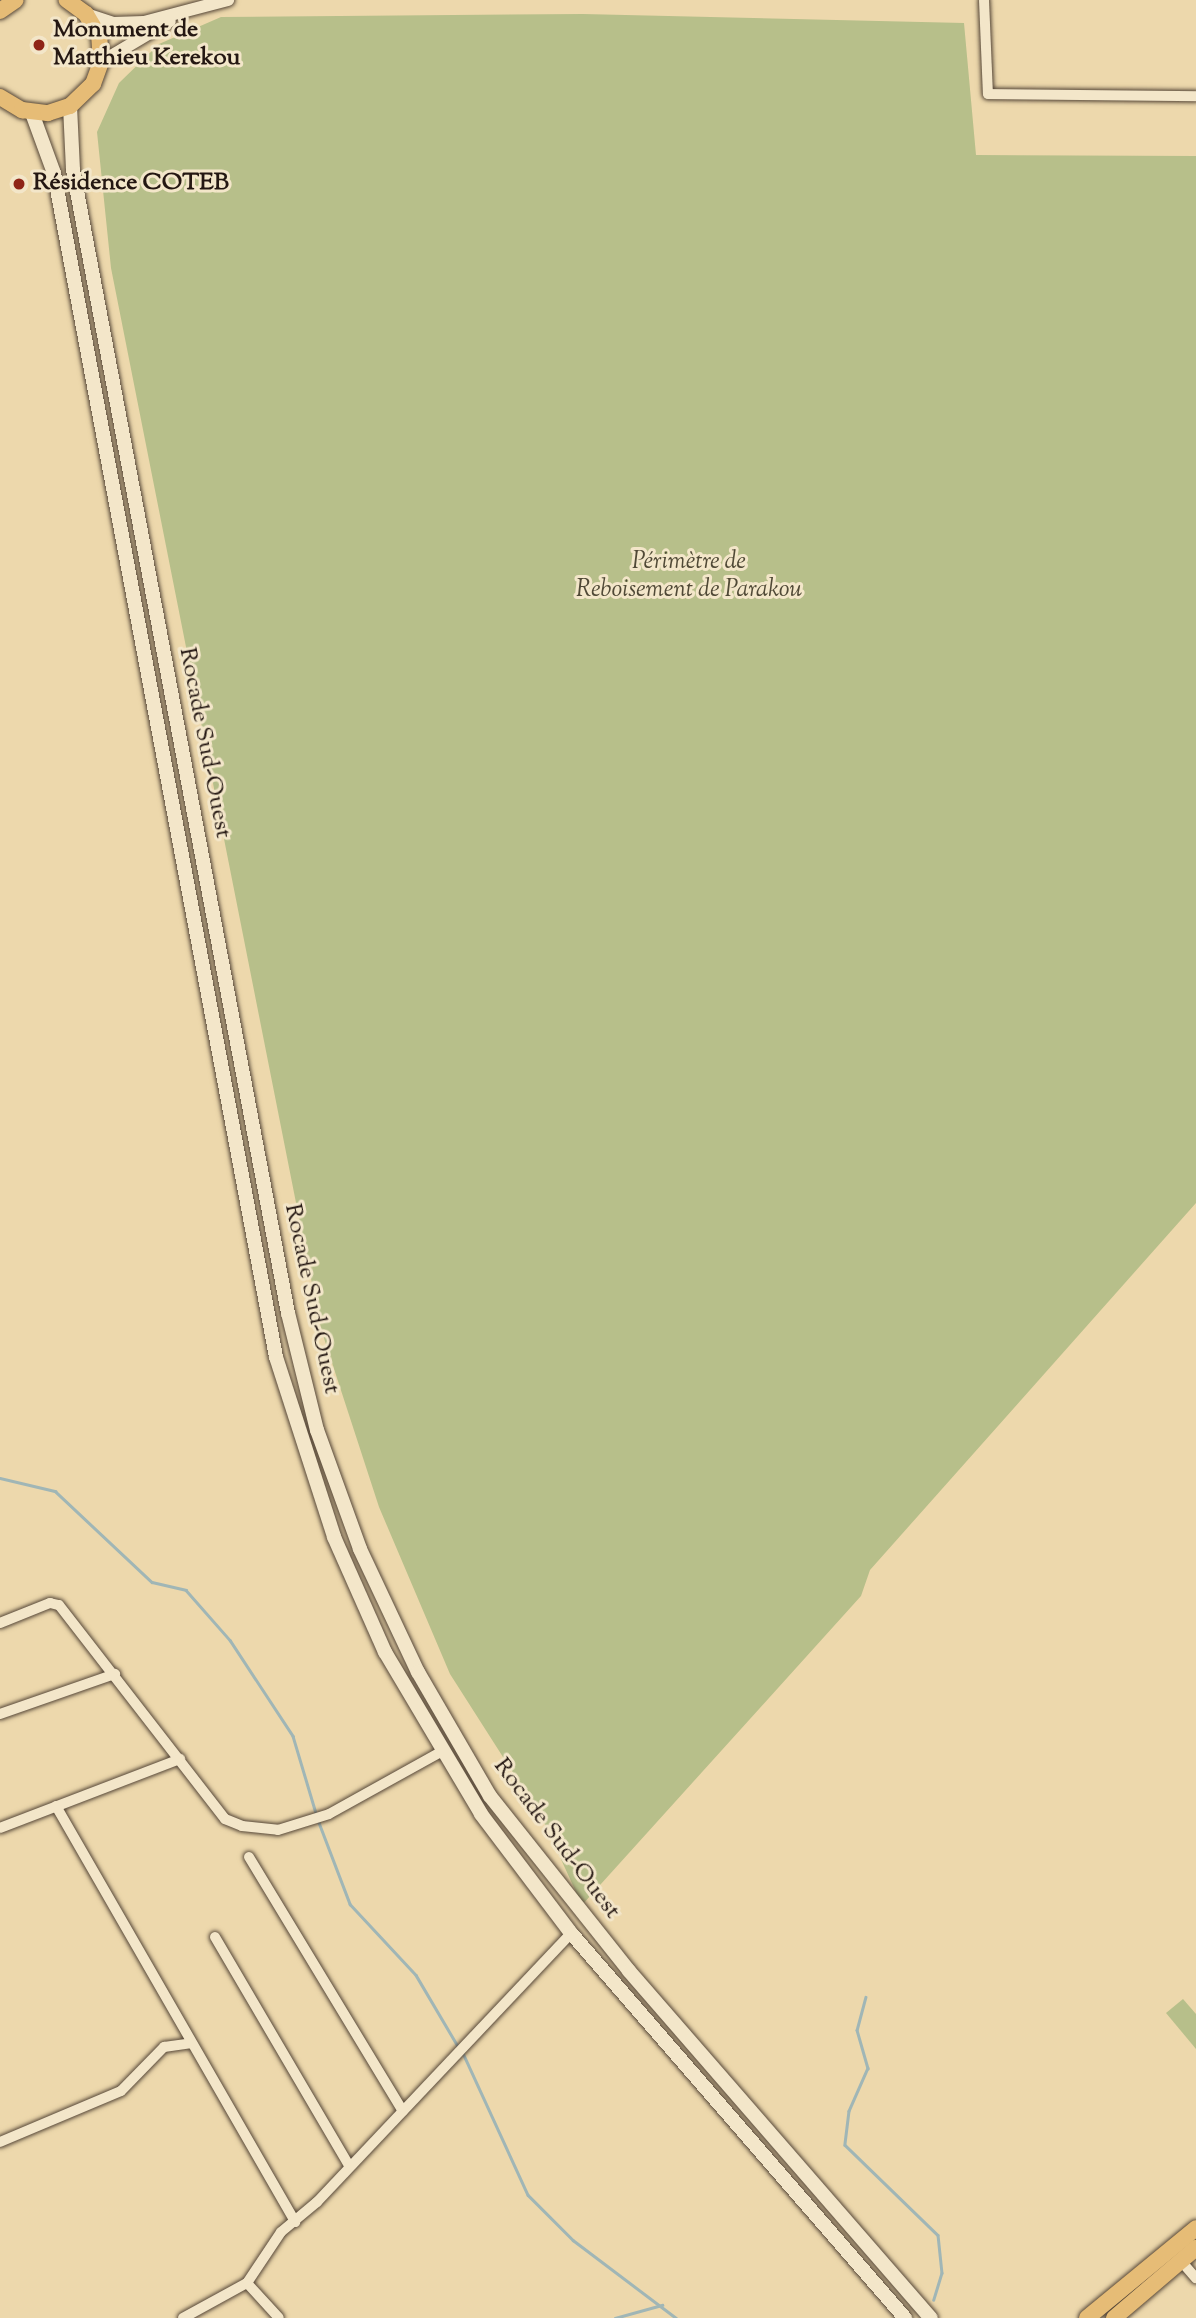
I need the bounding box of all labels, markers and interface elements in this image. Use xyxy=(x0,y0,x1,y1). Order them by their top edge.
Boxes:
place label: Monument de Matthieu Kerekou xyxy=(53,17,240,73)
marker: Monument de Matthieu Kerekou xyxy=(31,37,47,53)
place label: Résidence COTEB xyxy=(33,170,229,198)
marker: Résidence COTEB xyxy=(11,176,27,192)
park label: Périmètre de Reboisement de Parakou xyxy=(576,549,802,605)
street label: Rocade Sud-Ouest xyxy=(171,645,237,841)
street label: Rocade Sud-Ouest xyxy=(277,1201,345,1397)
street label: Rocade Sud-Ouest xyxy=(486,1753,626,1925)

